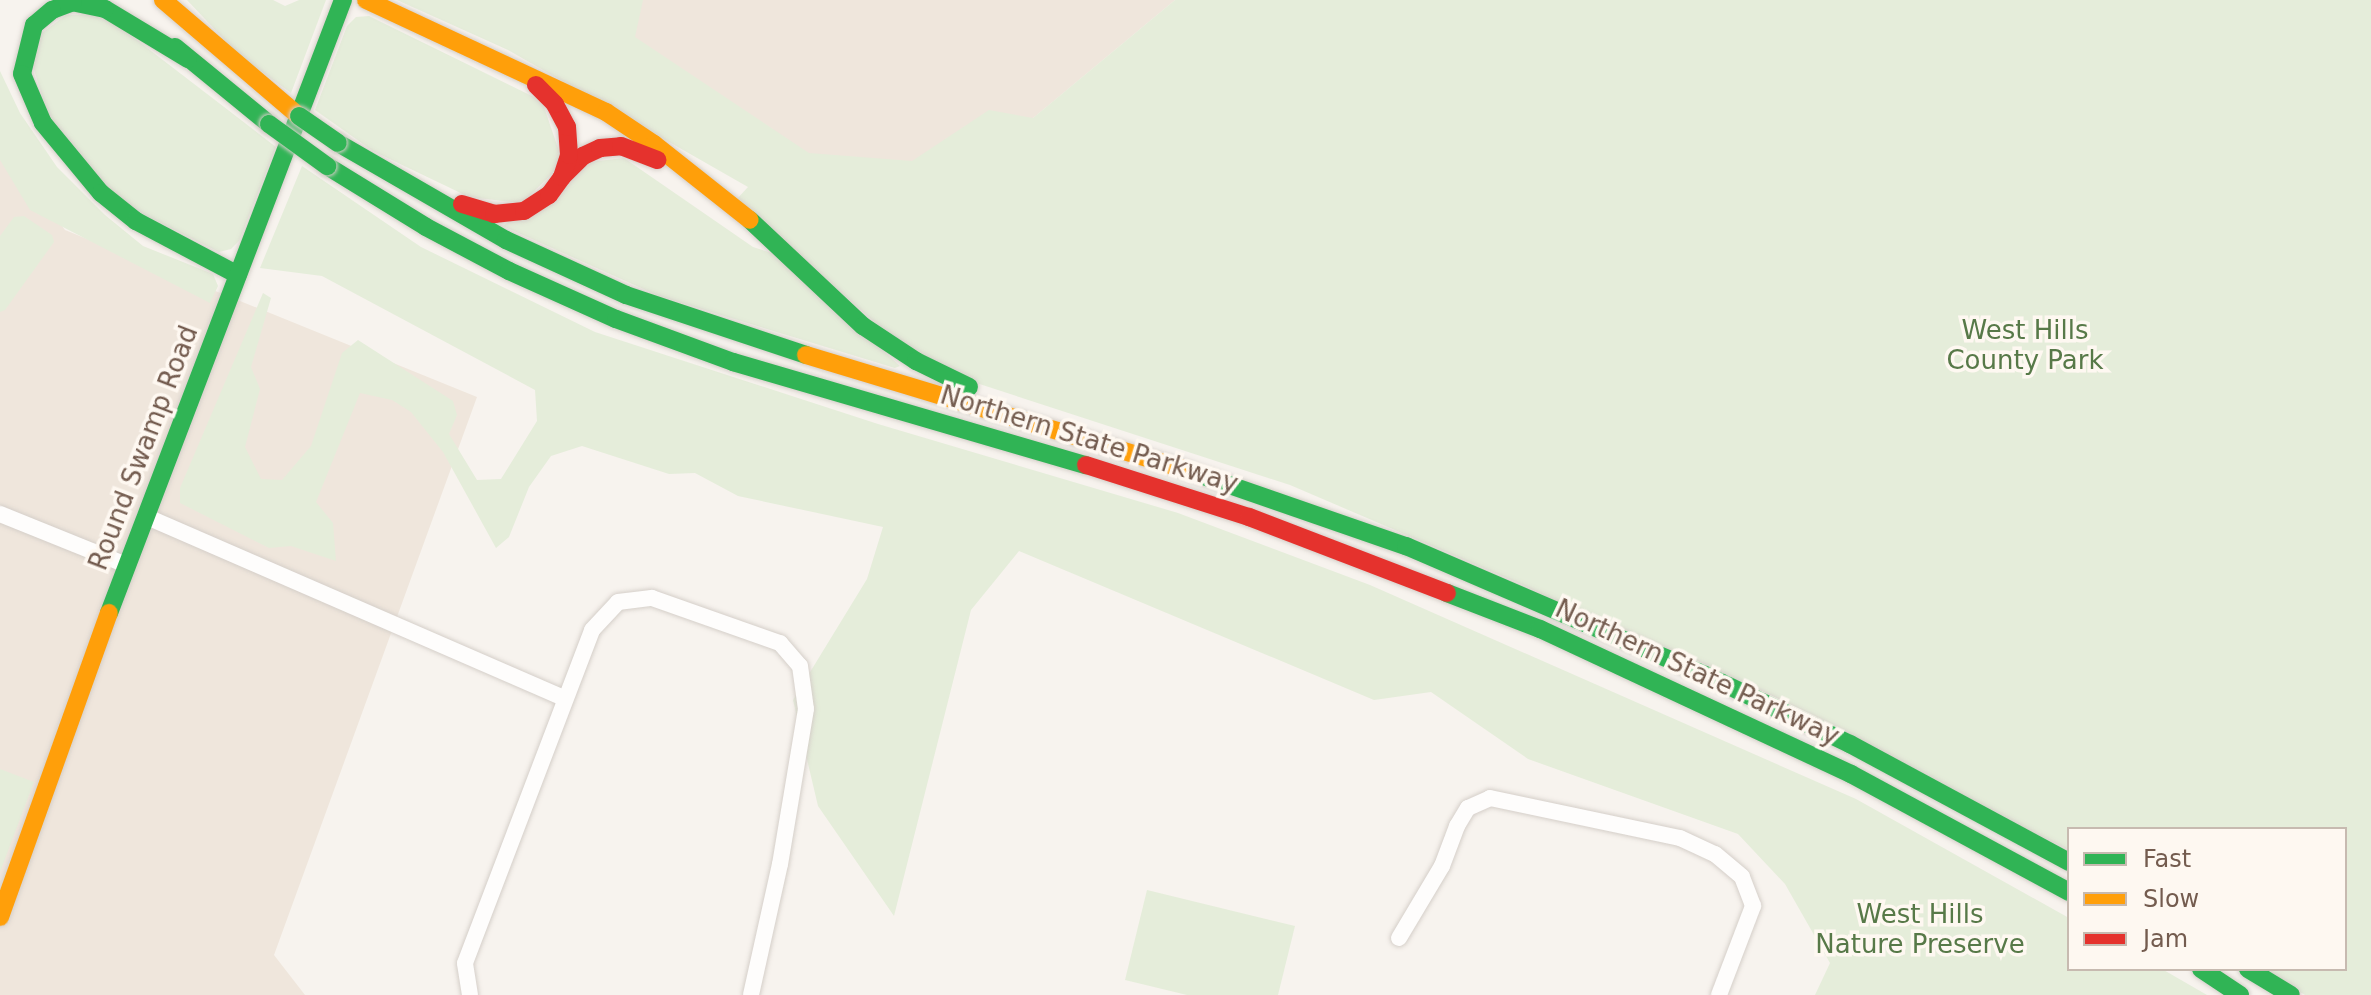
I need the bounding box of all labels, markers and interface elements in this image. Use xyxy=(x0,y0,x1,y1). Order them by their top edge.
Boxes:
park label: West Hills County Park xyxy=(1946,315,2104,376)
street label: Round Swamp Road xyxy=(83,321,205,575)
street label: Northern State Parkway xyxy=(936,380,1242,500)
street label: Northern State Parkway xyxy=(1550,593,1844,753)
legend xyxy=(2067,827,2347,971)
text: Fast xyxy=(2143,845,2191,873)
text: Slow xyxy=(2143,885,2199,913)
park label: West Hills Nature Preserve xyxy=(1815,899,2025,960)
text: Jam xyxy=(2143,925,2188,953)

